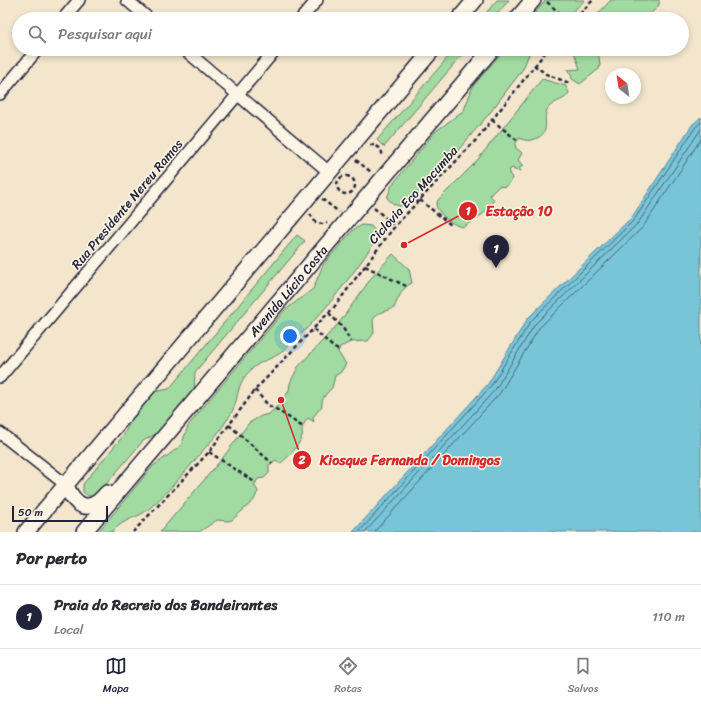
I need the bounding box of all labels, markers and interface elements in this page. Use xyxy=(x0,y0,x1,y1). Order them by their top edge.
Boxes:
search box xyxy=(12,12,689,56)
text: Pesquisar aqui xyxy=(58,21,152,47)
icon: search xyxy=(26,23,48,45)
north arrow xyxy=(605,68,641,104)
street label: Rua Presidente Nereu Ramos xyxy=(65,134,189,274)
street label: Ciclovia Eco Macumba xyxy=(362,140,464,250)
callout: Estação 10 xyxy=(458,198,560,224)
text: Estação 10 xyxy=(486,199,553,224)
text: 1 xyxy=(465,200,471,222)
pin: 1 xyxy=(483,235,509,268)
street label: Avenida Lúcio Costa xyxy=(242,239,334,342)
your location xyxy=(280,326,300,346)
callout: Kiosque Fernanda / Domingos xyxy=(292,447,508,473)
text: Kiosque Fernanda / Domingos xyxy=(319,448,501,473)
text: 2 xyxy=(298,449,306,471)
text: 50 m xyxy=(18,503,43,522)
scale bar xyxy=(12,504,108,523)
text: Por perto xyxy=(16,543,87,573)
text: Praia do Recreio dos Bandeirantes xyxy=(54,592,278,618)
text: 1 xyxy=(26,605,32,628)
text: 110 m xyxy=(652,605,685,628)
text: Local xyxy=(54,618,83,641)
tab: Mapa xyxy=(103,655,129,698)
tab: Rotas xyxy=(334,655,362,698)
tab: Salvos xyxy=(567,655,598,698)

